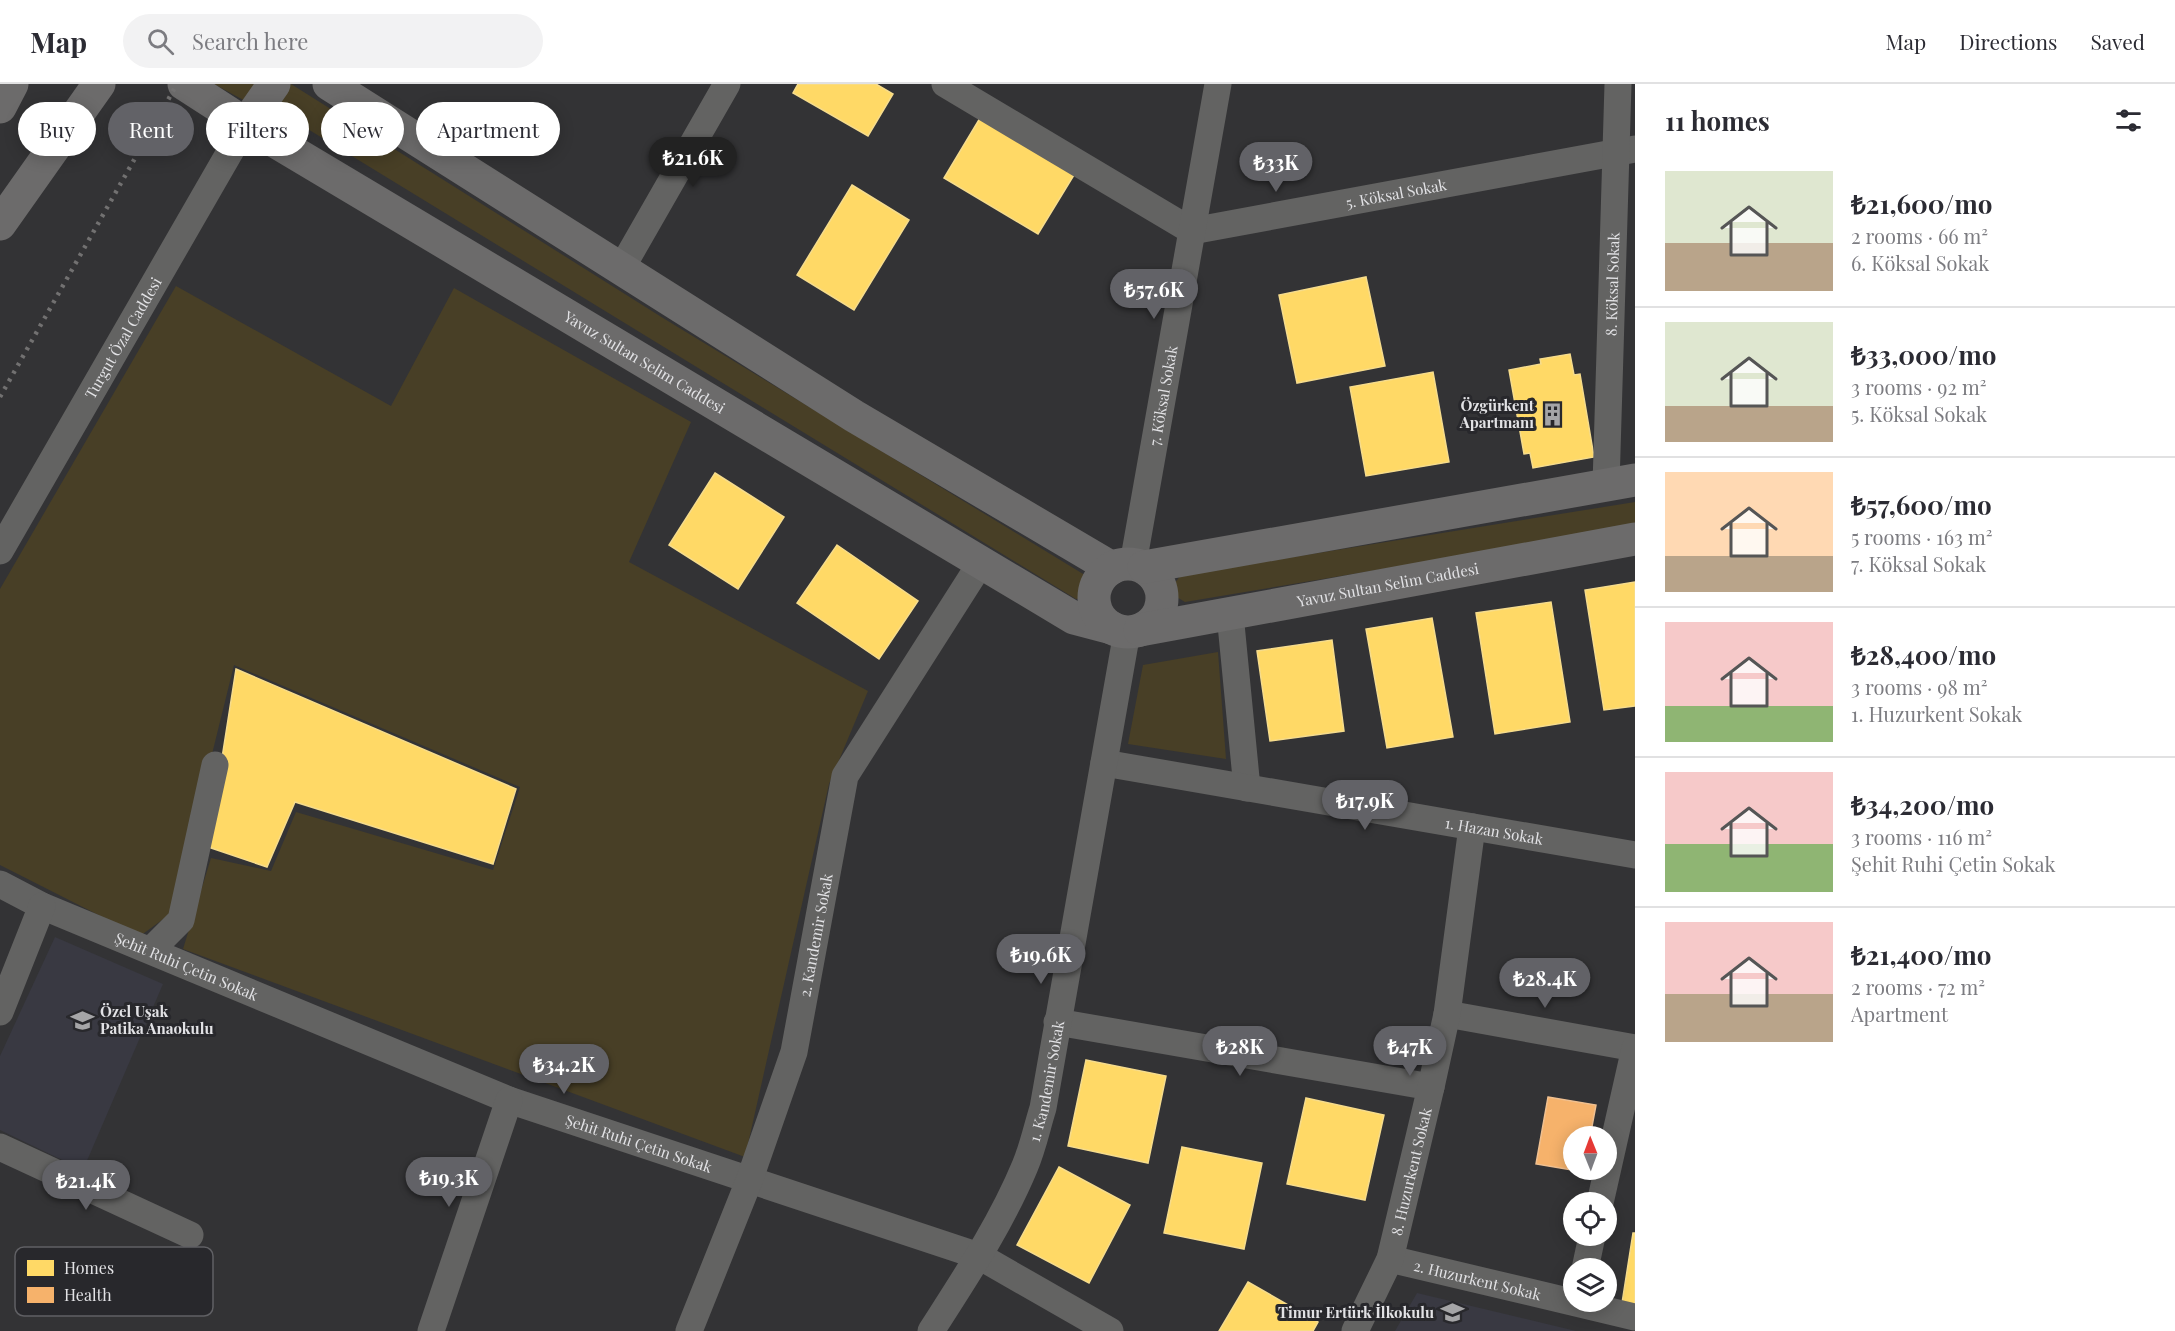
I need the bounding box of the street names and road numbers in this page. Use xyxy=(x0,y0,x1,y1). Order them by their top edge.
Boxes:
street label: 5. Köksal Sokak xyxy=(1344,174,1449,212)
street label: 8. Köksal Sokak xyxy=(1600,231,1624,336)
street label: Turgut Özal Caddesi xyxy=(80,273,166,402)
street label: Yavuz Sultan Selim Caddesi xyxy=(560,306,729,418)
street label: 7. Köksal Sokak xyxy=(1144,343,1182,447)
street label: Yavuz Sultan Selim Caddesi xyxy=(1294,558,1481,611)
street label: 1. Hazan Sokak xyxy=(1444,812,1546,849)
street label: 2. Kandemir Sokak xyxy=(794,871,837,999)
street label: Şehit Ruhi Çetin Sokak xyxy=(112,927,262,1005)
street label: 1. Kandemir Sokak xyxy=(1024,1018,1068,1144)
street label: 8. Huzurkent Sokak xyxy=(1386,1105,1436,1237)
street label: Şehit Ruhi Çetin Sokak xyxy=(563,1109,716,1177)
street label: 2. Huzurkent Sokak xyxy=(1412,1255,1544,1305)

